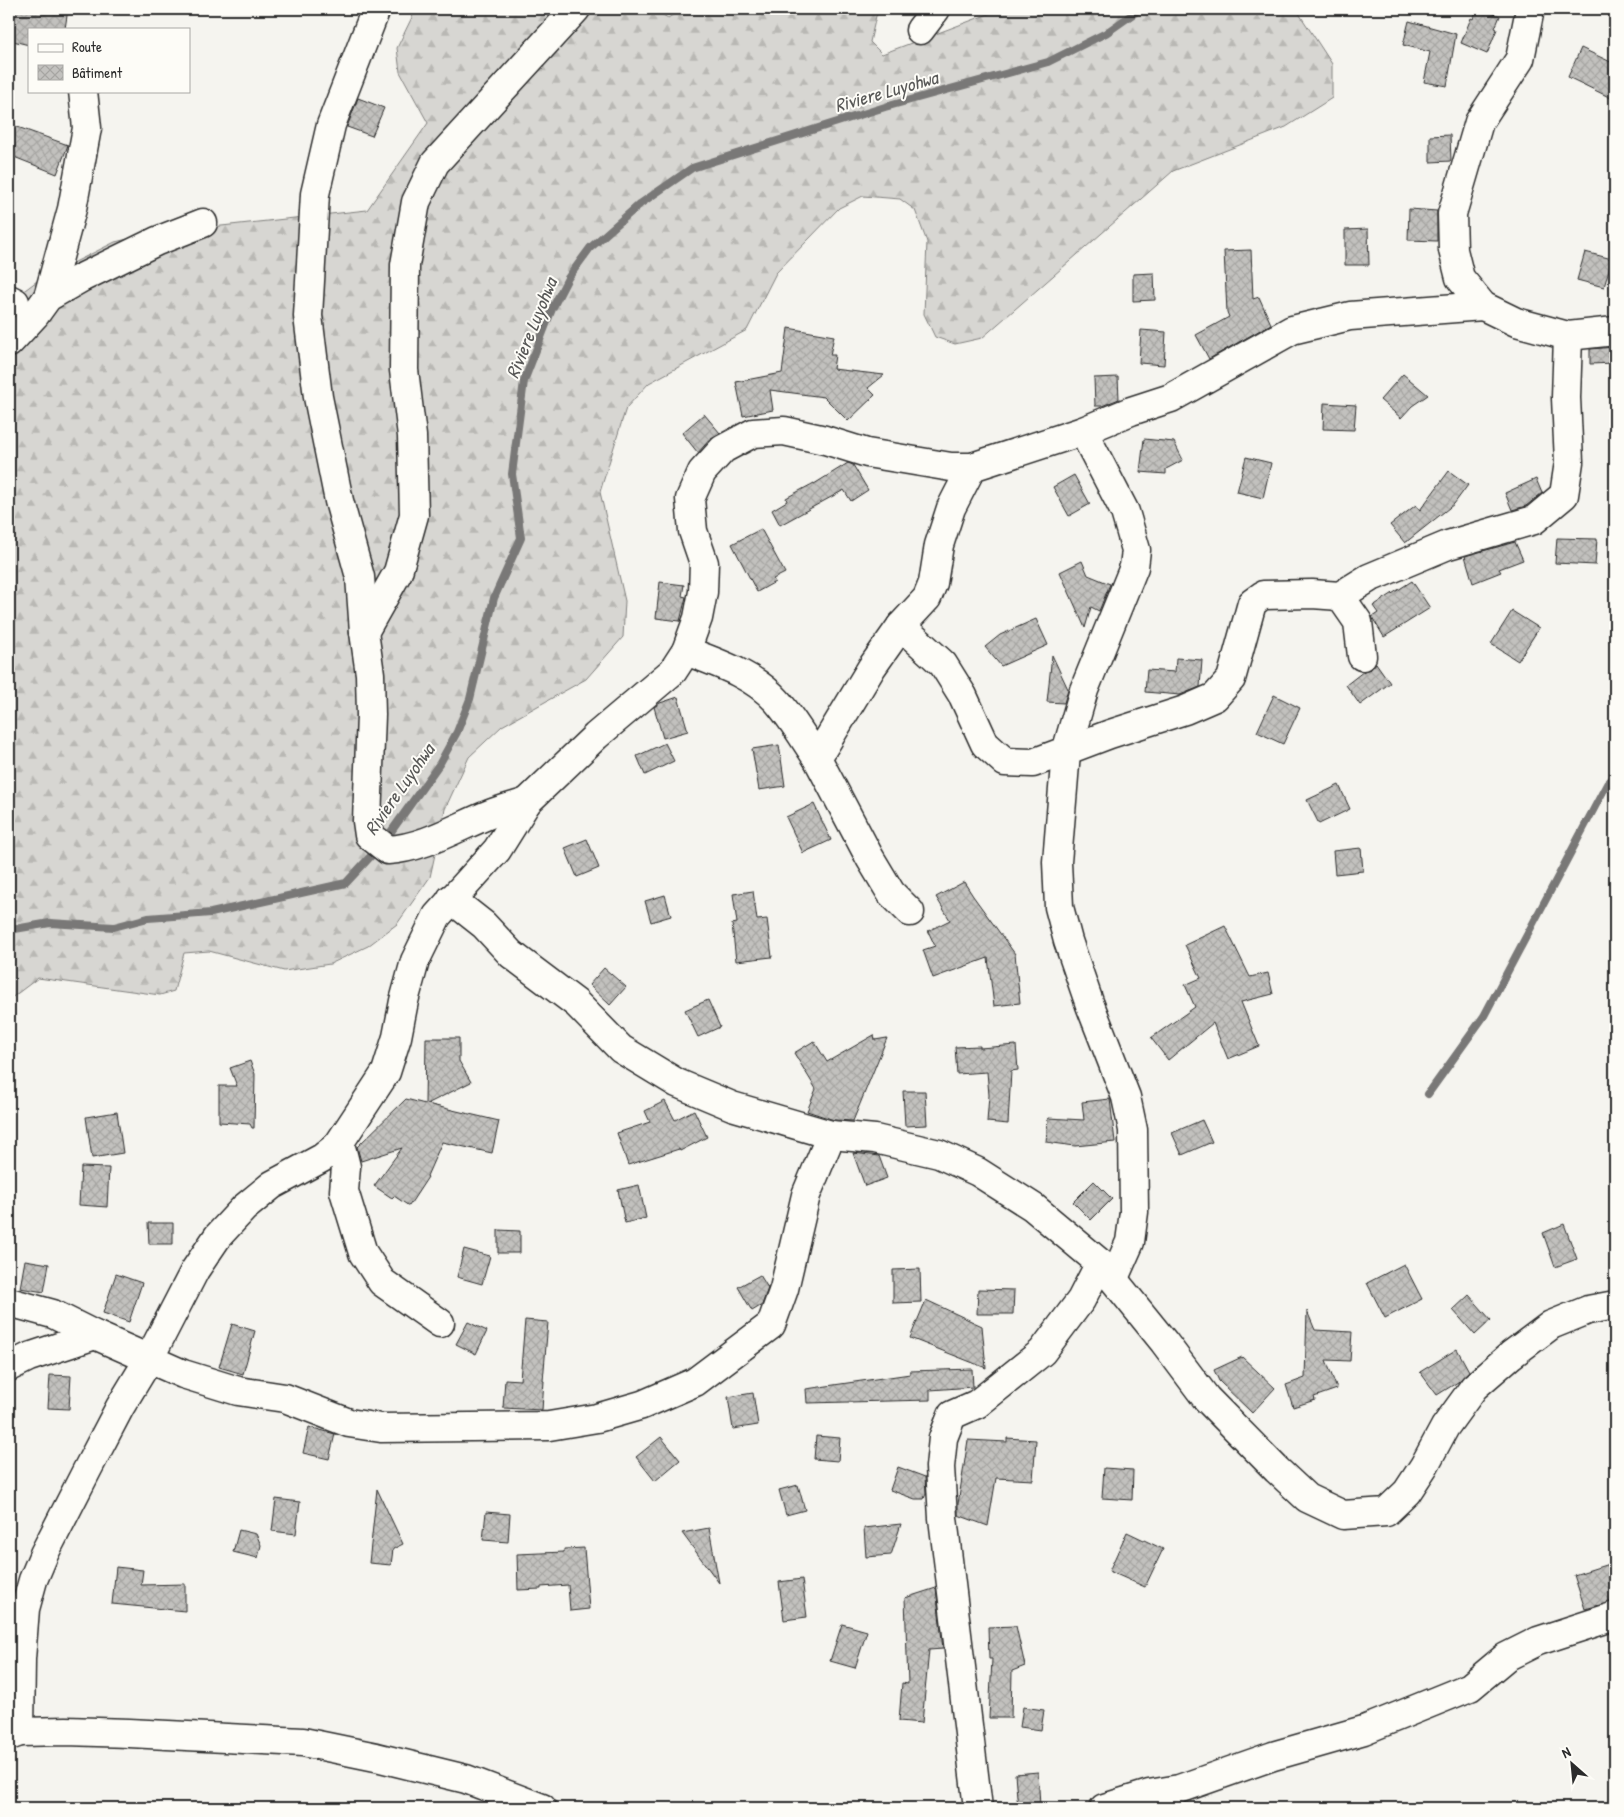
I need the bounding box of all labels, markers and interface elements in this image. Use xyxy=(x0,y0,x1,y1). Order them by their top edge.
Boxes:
legend xyxy=(28,28,190,92)
text: Route xyxy=(72,36,102,57)
text: Bâtiment xyxy=(72,62,123,83)
water label: Riviere Luyohwa xyxy=(831,63,943,118)
water label: Riviere Luyohwa xyxy=(499,272,564,382)
water label: Riviere Luyohwa xyxy=(358,736,442,840)
north arrow xyxy=(1546,1740,1596,1790)
text: N xyxy=(1558,1742,1574,1762)

